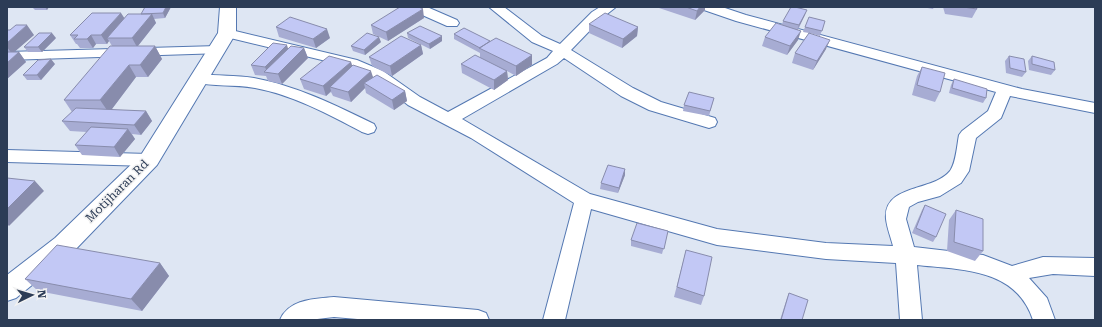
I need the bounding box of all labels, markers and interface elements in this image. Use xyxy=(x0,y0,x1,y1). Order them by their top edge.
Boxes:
street label: Motijharan Rd xyxy=(83,157,151,225)
north arrow xyxy=(12,275,52,315)
text: N xyxy=(35,289,48,299)

